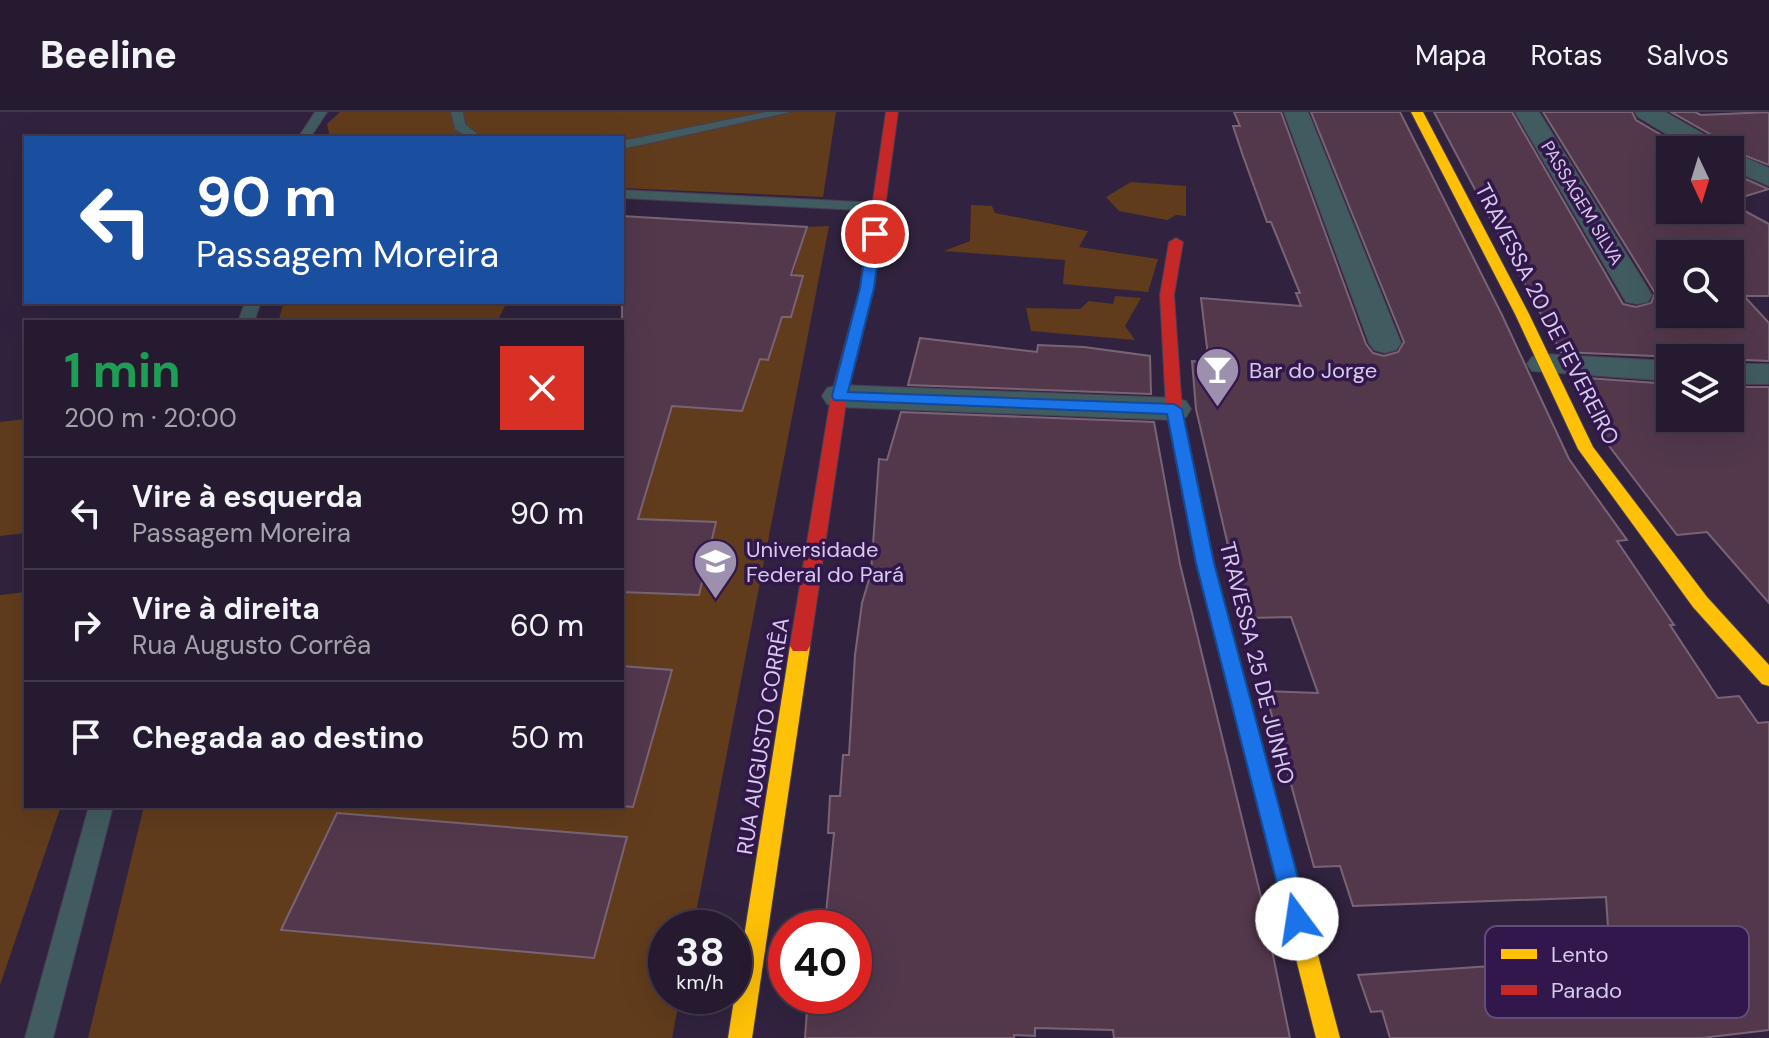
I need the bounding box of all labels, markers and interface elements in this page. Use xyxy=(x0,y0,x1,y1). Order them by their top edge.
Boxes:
text: Beeline xyxy=(40,30,177,80)
text: Mapa xyxy=(1415,37,1486,74)
text: Rotas xyxy=(1530,37,1603,74)
text: Salvos xyxy=(1647,37,1729,74)
street label: PASSAGEM SILVA xyxy=(1535,136,1629,270)
north arrow xyxy=(1656,136,1744,224)
map controls xyxy=(1656,136,1744,432)
text: 90 m xyxy=(196,160,337,233)
icon: left xyxy=(64,168,168,272)
street label: TRAVESSA 20 DE FEVEREIRO xyxy=(1468,178,1626,450)
pin xyxy=(841,200,909,268)
icon: arrive xyxy=(853,212,897,256)
text: Passagem Moreira xyxy=(196,231,499,278)
button: search xyxy=(1656,240,1744,328)
text: 1 min xyxy=(64,339,181,402)
button: layers xyxy=(1656,344,1744,432)
button: close xyxy=(500,346,584,430)
bar icon: Bar do Jorge xyxy=(1194,346,1242,409)
place label: Bar do Jorge xyxy=(1249,356,1377,385)
text: 200 m · 20:00 xyxy=(64,401,237,435)
text: Vire à esquerda xyxy=(132,477,363,516)
icon: left xyxy=(64,491,108,535)
text: 90 m xyxy=(510,494,584,533)
text: Passagem Moreira xyxy=(132,516,351,550)
place label: Universidade Federal do Pará xyxy=(746,535,904,589)
school or university icon: Universidade Federal do Pará xyxy=(691,538,739,601)
street label: TRAVESSA 25 DE JUNHO xyxy=(1213,539,1301,787)
text: Vire à direita xyxy=(132,589,320,628)
icon: right xyxy=(64,603,108,647)
text: 60 m xyxy=(510,606,584,645)
street label: RUA AUGUSTO CORRÊA xyxy=(730,615,796,857)
text: Rua Augusto Corrêa xyxy=(132,628,371,662)
icon: arrive xyxy=(64,715,108,759)
text: Chegada ao destino xyxy=(132,718,424,757)
text: 50 m xyxy=(510,718,584,757)
position arrow xyxy=(1255,877,1339,961)
speed limit sign: 40 xyxy=(768,910,872,1014)
text: 38 xyxy=(675,926,725,978)
legend xyxy=(1485,926,1749,1018)
text: Lento xyxy=(1551,940,1609,969)
text: km/h xyxy=(676,969,724,995)
text: Parado xyxy=(1551,976,1622,1005)

